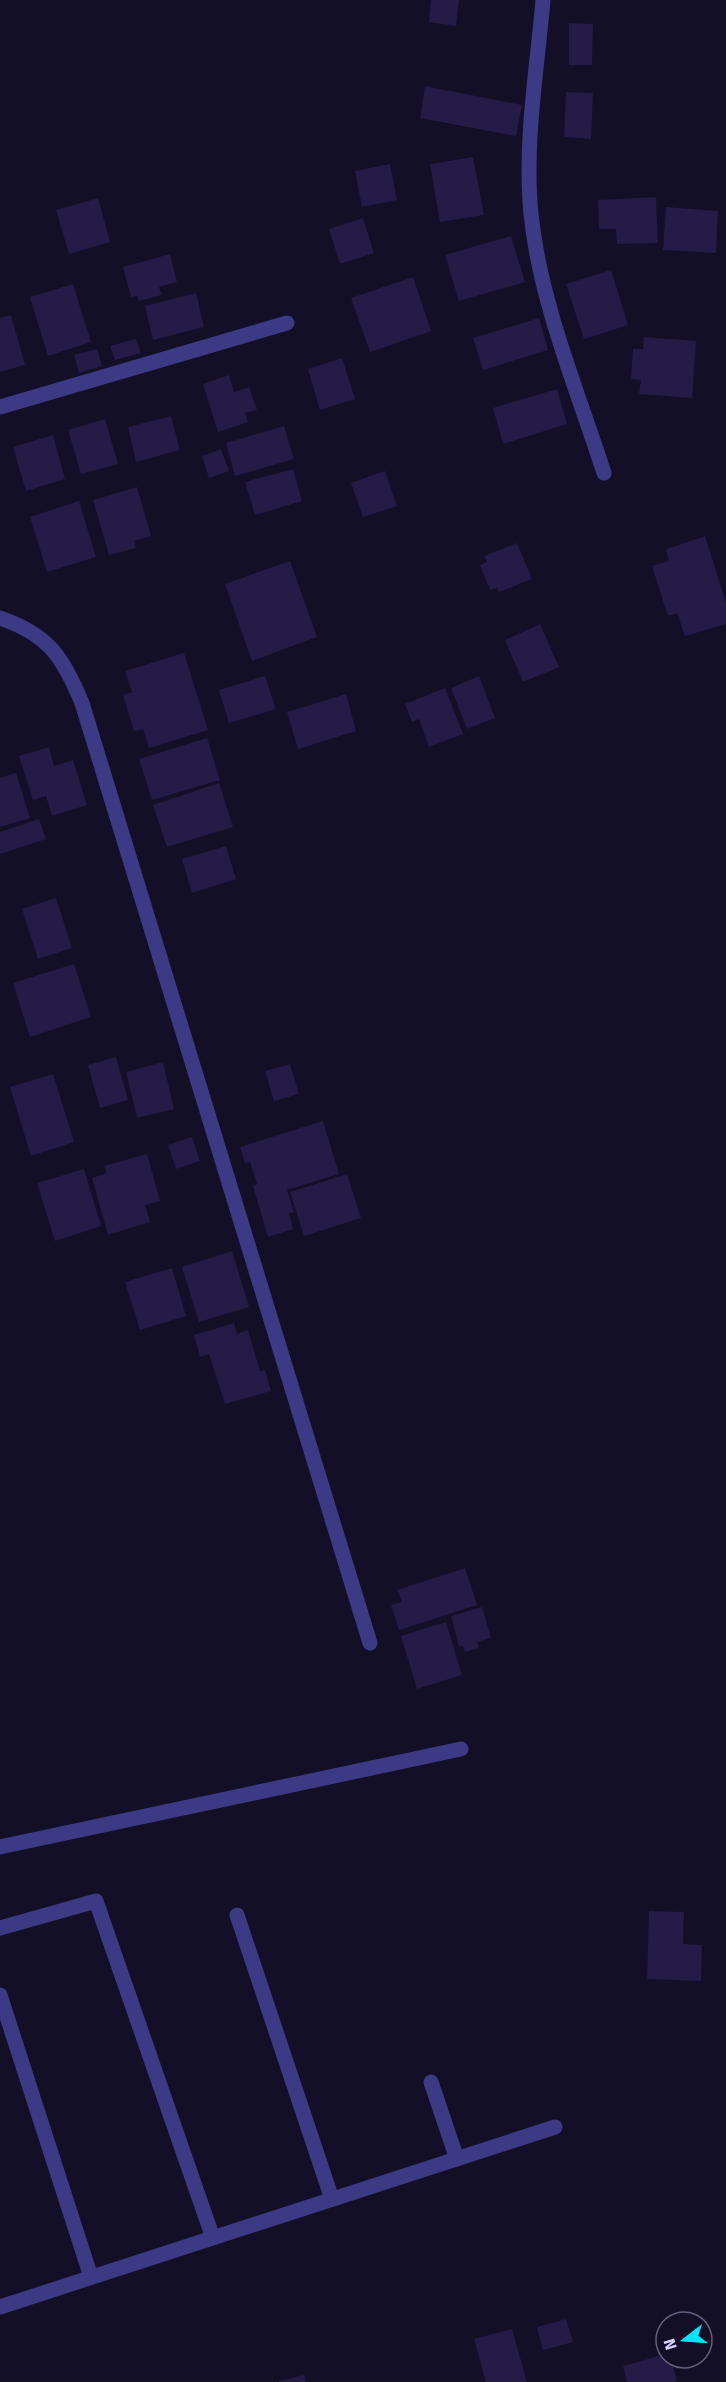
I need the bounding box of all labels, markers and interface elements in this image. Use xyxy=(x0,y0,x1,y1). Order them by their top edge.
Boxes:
north arrow xyxy=(654,2310,714,2370)
text: N xyxy=(659,2336,681,2352)

